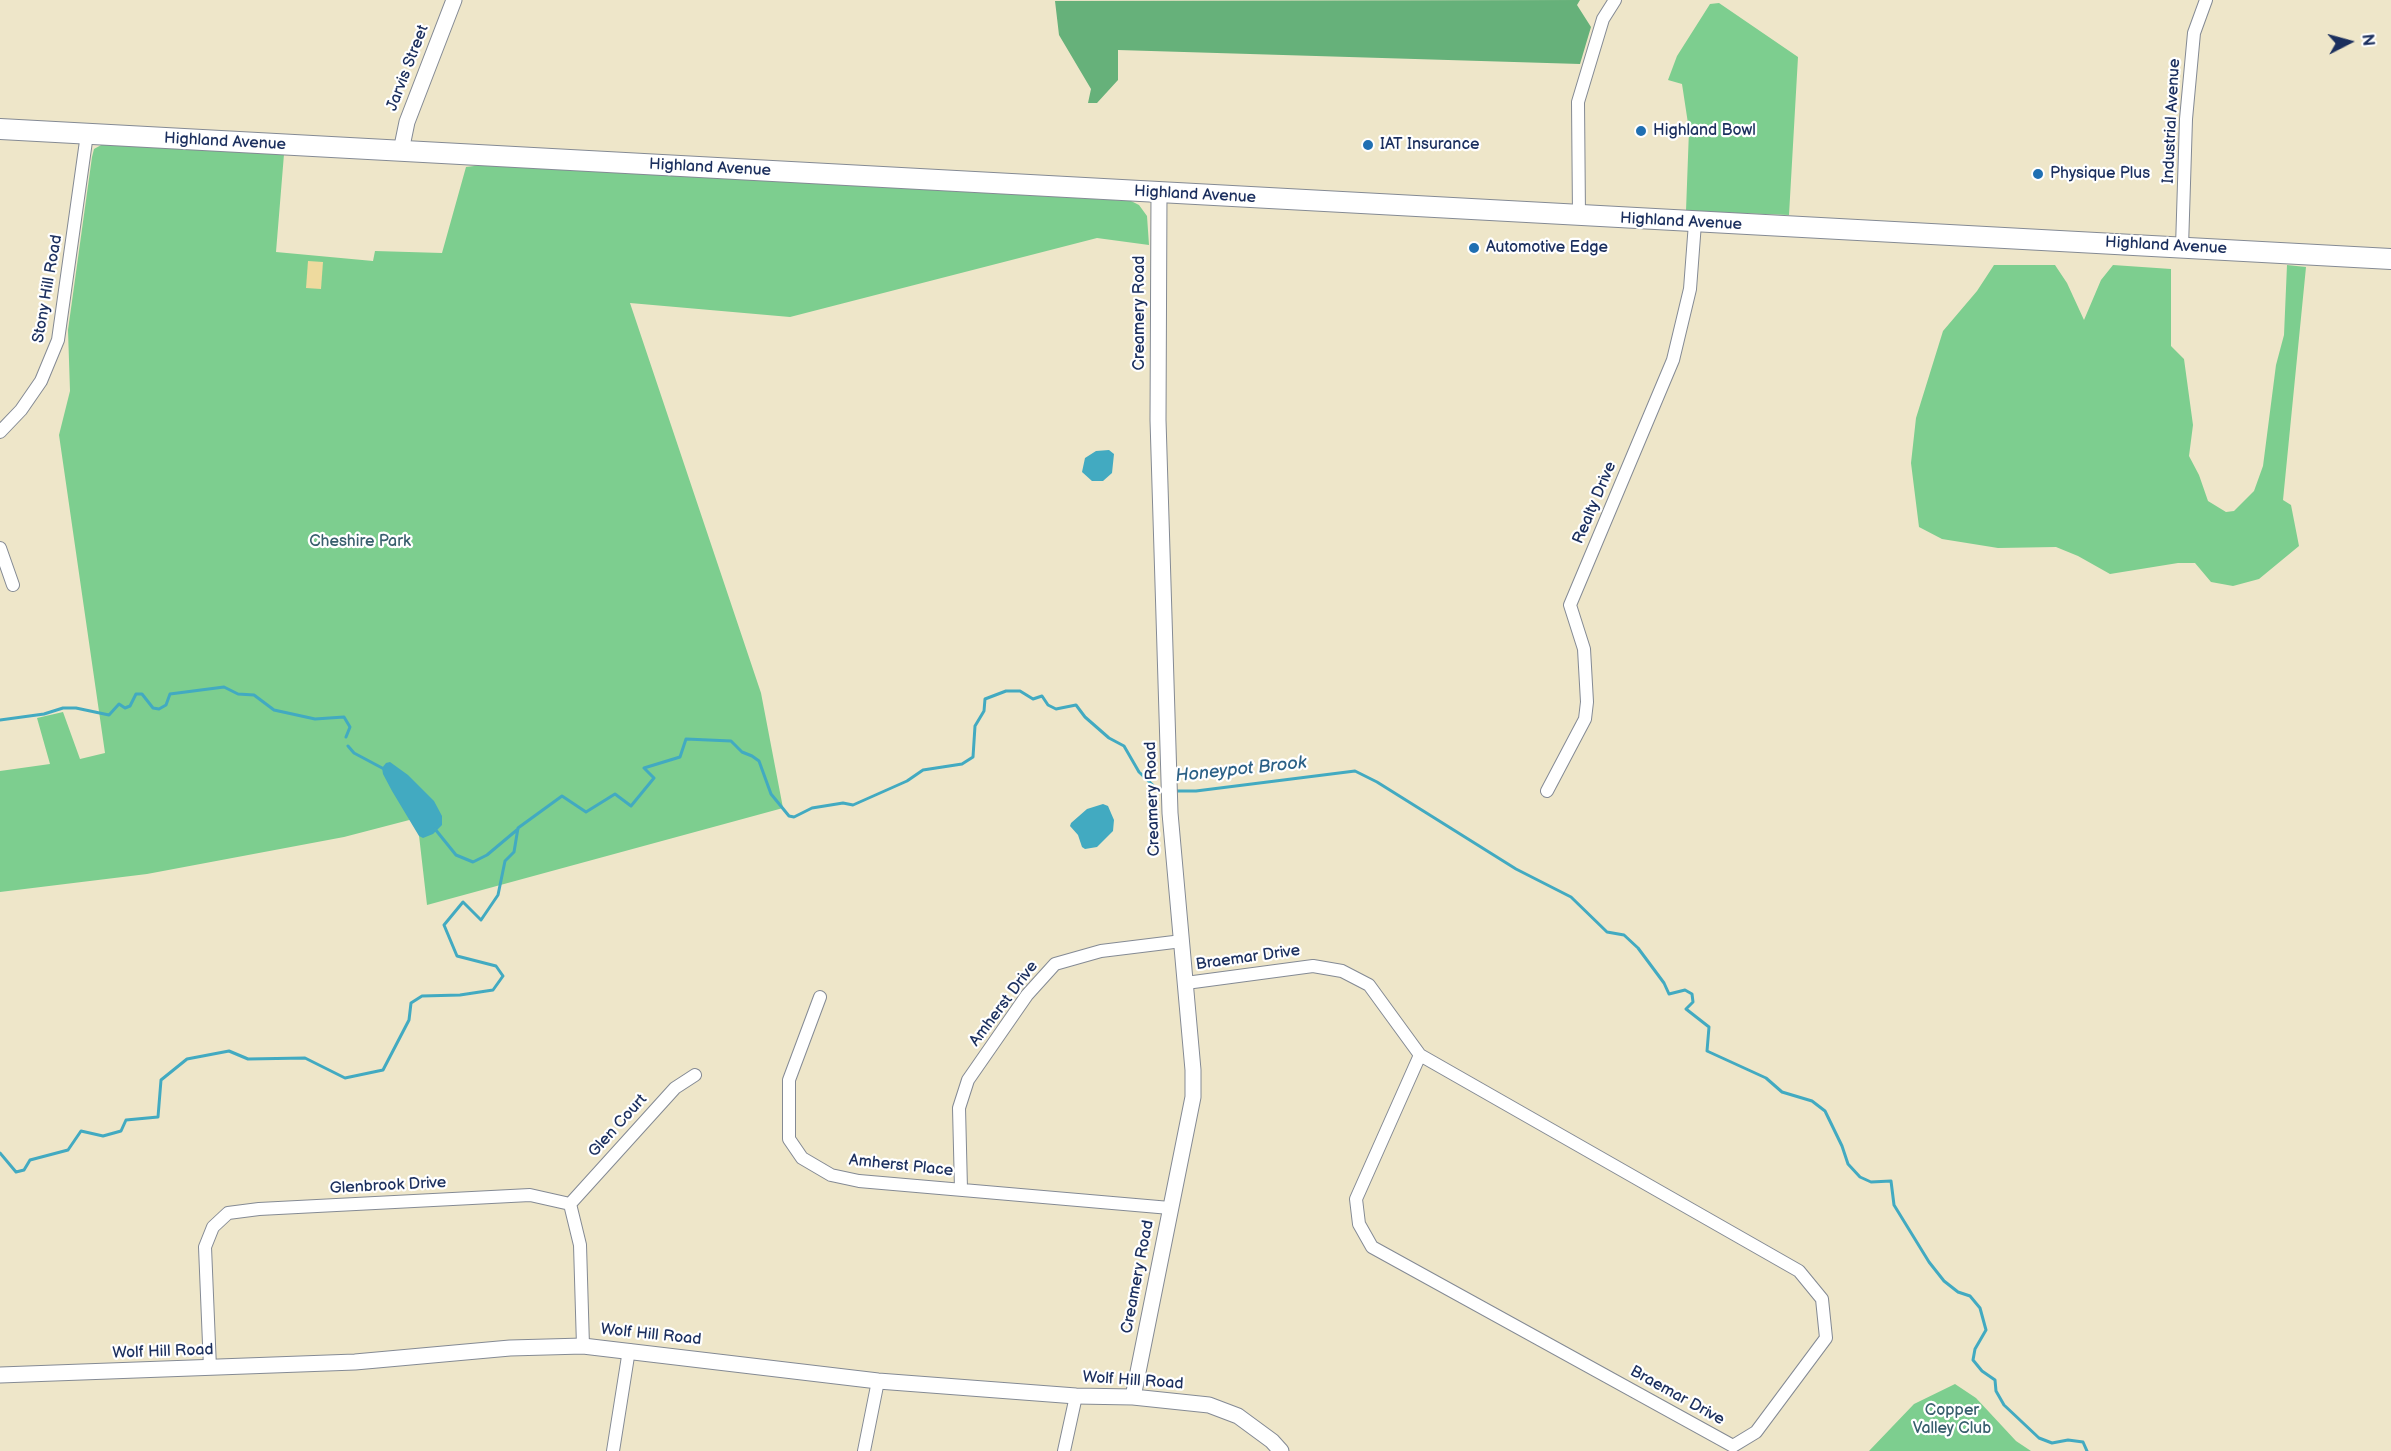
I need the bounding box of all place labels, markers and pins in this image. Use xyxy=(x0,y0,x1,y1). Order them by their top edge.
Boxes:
place label: Highland Bowl xyxy=(1653,121,1756,141)
marker: Highland Bowl xyxy=(1634,124,1648,138)
place label: IAT Insurance xyxy=(1380,135,1479,155)
marker: IAT Insurance xyxy=(1361,138,1375,152)
place label: Physique Plus xyxy=(2050,164,2150,184)
marker: Physique Plus xyxy=(2031,167,2045,181)
place label: Automotive Edge xyxy=(1486,238,1608,258)
marker: Automotive Edge xyxy=(1467,241,1481,255)

